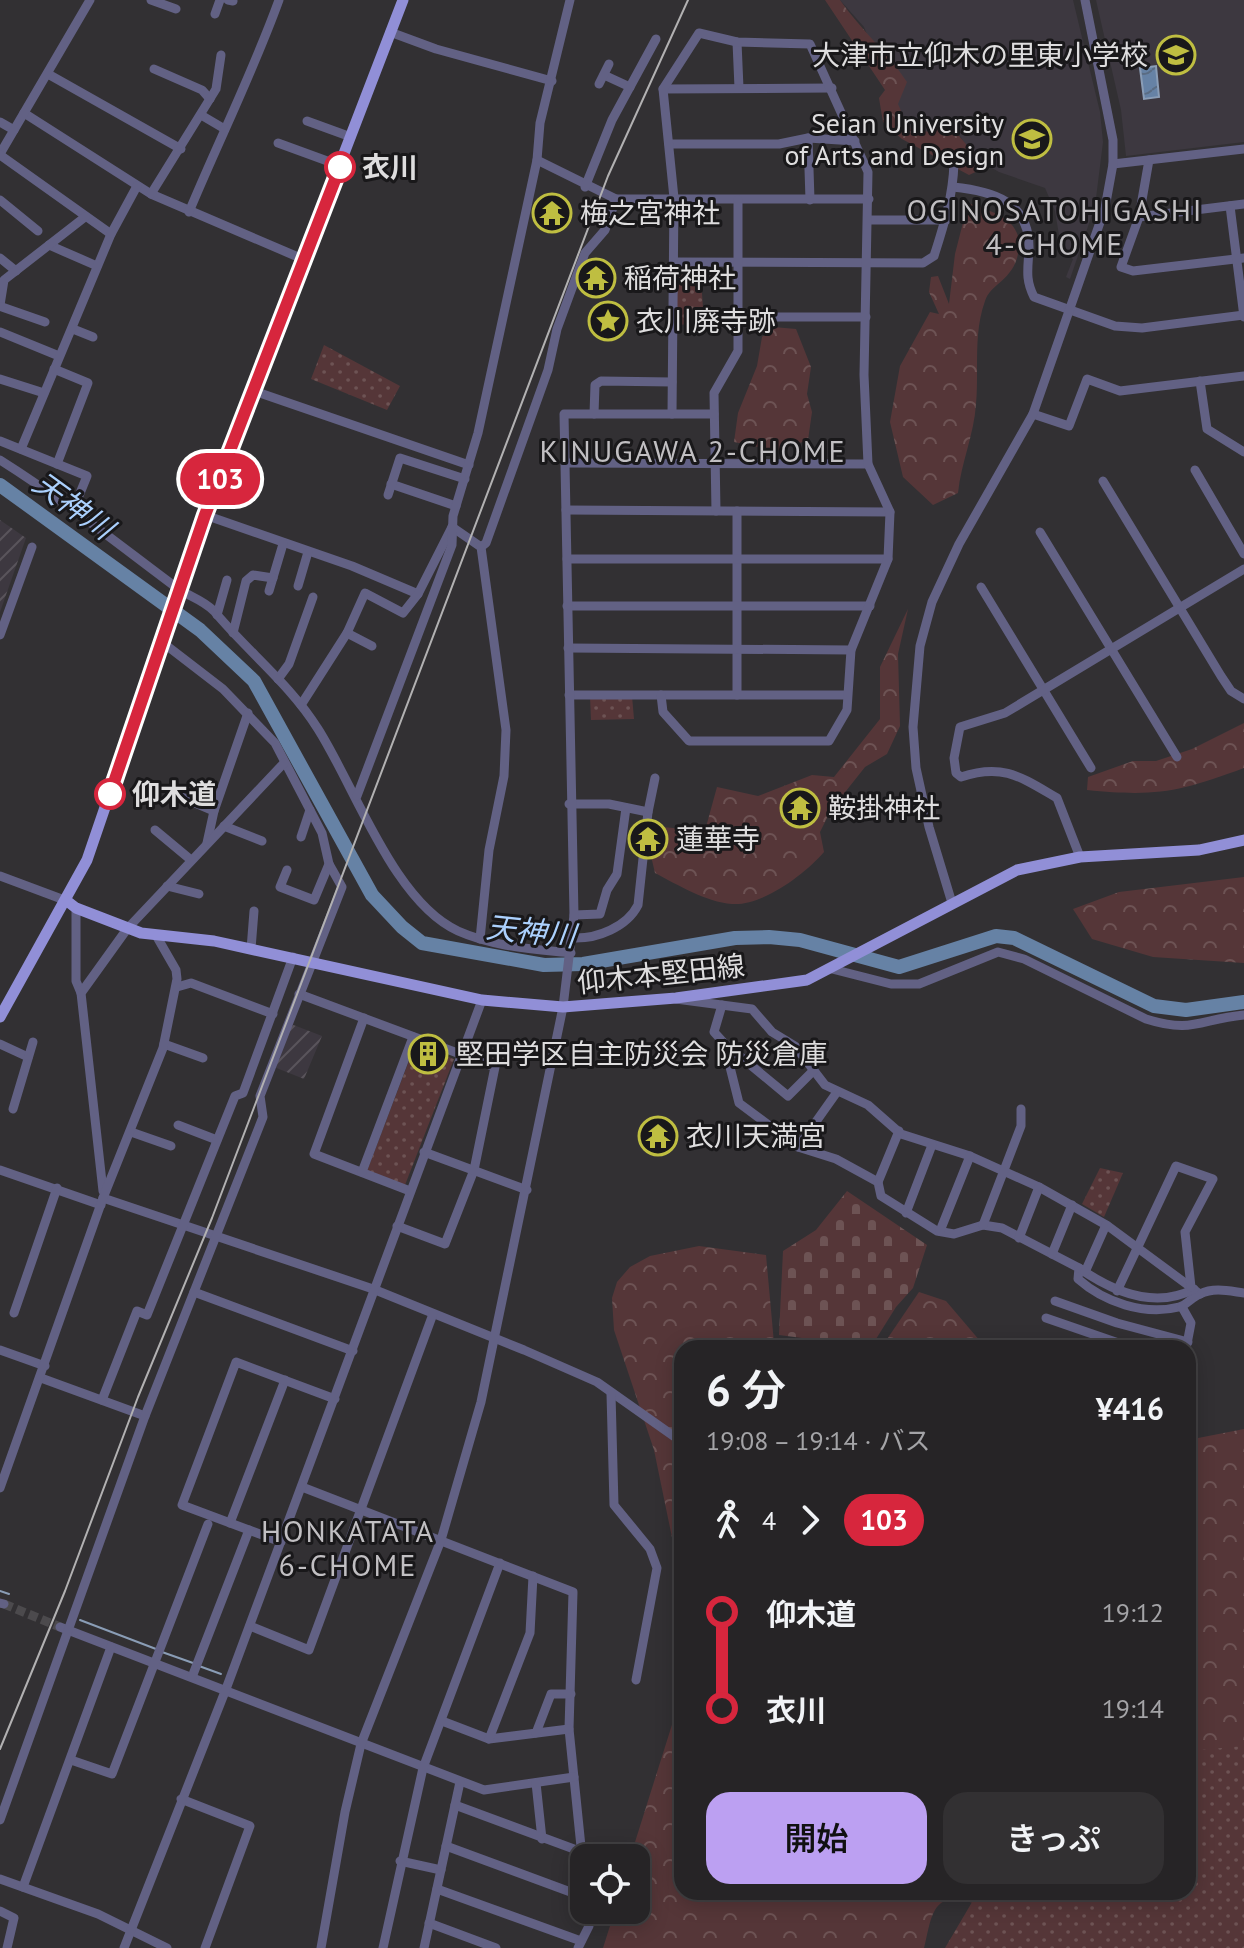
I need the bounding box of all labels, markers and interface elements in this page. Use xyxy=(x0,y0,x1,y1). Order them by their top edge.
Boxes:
school or university icon: 大津市立仰木の里東小学校 xyxy=(1155,34,1197,76)
place label: 大津市立仰木の里東小学校 xyxy=(812,36,1148,73)
place label: Seian University of Arts and Design xyxy=(784,104,1004,173)
school or university icon: Seian University of Arts and Design xyxy=(1011,118,1053,160)
place label: 衣川 xyxy=(362,148,418,185)
marker: 衣川 xyxy=(325,152,355,182)
district label: OGINOSATOHIGASHI 4-CHOME xyxy=(906,190,1204,263)
temple icon: 梅之宮神社 xyxy=(531,192,573,234)
place label: 梅之宮神社 xyxy=(580,194,720,231)
temple icon: 稲荷神社 xyxy=(575,257,617,299)
place label: 稲荷神社 xyxy=(624,259,736,296)
place icon: 衣川廃寺跡 xyxy=(587,300,629,342)
place label: 衣川廃寺跡 xyxy=(636,302,776,339)
district label: KINUGAWA 2-CHOME xyxy=(540,431,846,470)
line badge: 103 xyxy=(174,453,266,505)
text: 103 xyxy=(196,460,244,497)
water label: 天神川 xyxy=(26,463,124,549)
place label: 仰木道 xyxy=(132,775,216,812)
marker: 仰木道 xyxy=(95,779,125,809)
temple icon: 鞍掛神社 xyxy=(779,787,821,829)
place label: 鞍掛神社 xyxy=(828,789,940,826)
temple icon: 蓮華寺 xyxy=(627,818,669,860)
place label: 蓮華寺 xyxy=(676,820,760,857)
water label: 天神川 xyxy=(484,906,581,955)
street label: 仰木本堅田線 xyxy=(575,946,746,1001)
building icon: 堅田学区自主防災会 防災倉庫 xyxy=(407,1033,449,1075)
place label: 堅田学区自主防災会 防災倉庫 xyxy=(456,1035,827,1072)
temple icon: 衣川天満宮 xyxy=(637,1115,679,1157)
place label: 衣川天満宮 xyxy=(686,1117,826,1154)
text: 6 分 xyxy=(706,1361,786,1418)
text: ¥416 xyxy=(1096,1389,1164,1428)
text: 19:08 – 19:14 · バス xyxy=(706,1424,930,1457)
icon: walk xyxy=(706,1498,750,1542)
icon: forward xyxy=(788,1498,832,1542)
text: 103 xyxy=(860,1501,908,1538)
text: 4 xyxy=(762,1504,776,1537)
district label: HONKATATA 6-CHOME xyxy=(261,1511,435,1584)
text: 仰木道 xyxy=(766,1594,856,1633)
text: 19:12 xyxy=(1102,1596,1164,1629)
text: 衣川 xyxy=(766,1690,826,1729)
text: 19:14 xyxy=(1102,1692,1164,1725)
button: 開始 xyxy=(706,1792,927,1884)
button: きっぷ xyxy=(943,1792,1164,1884)
map controls xyxy=(570,1844,650,1924)
button: locate xyxy=(570,1844,650,1924)

